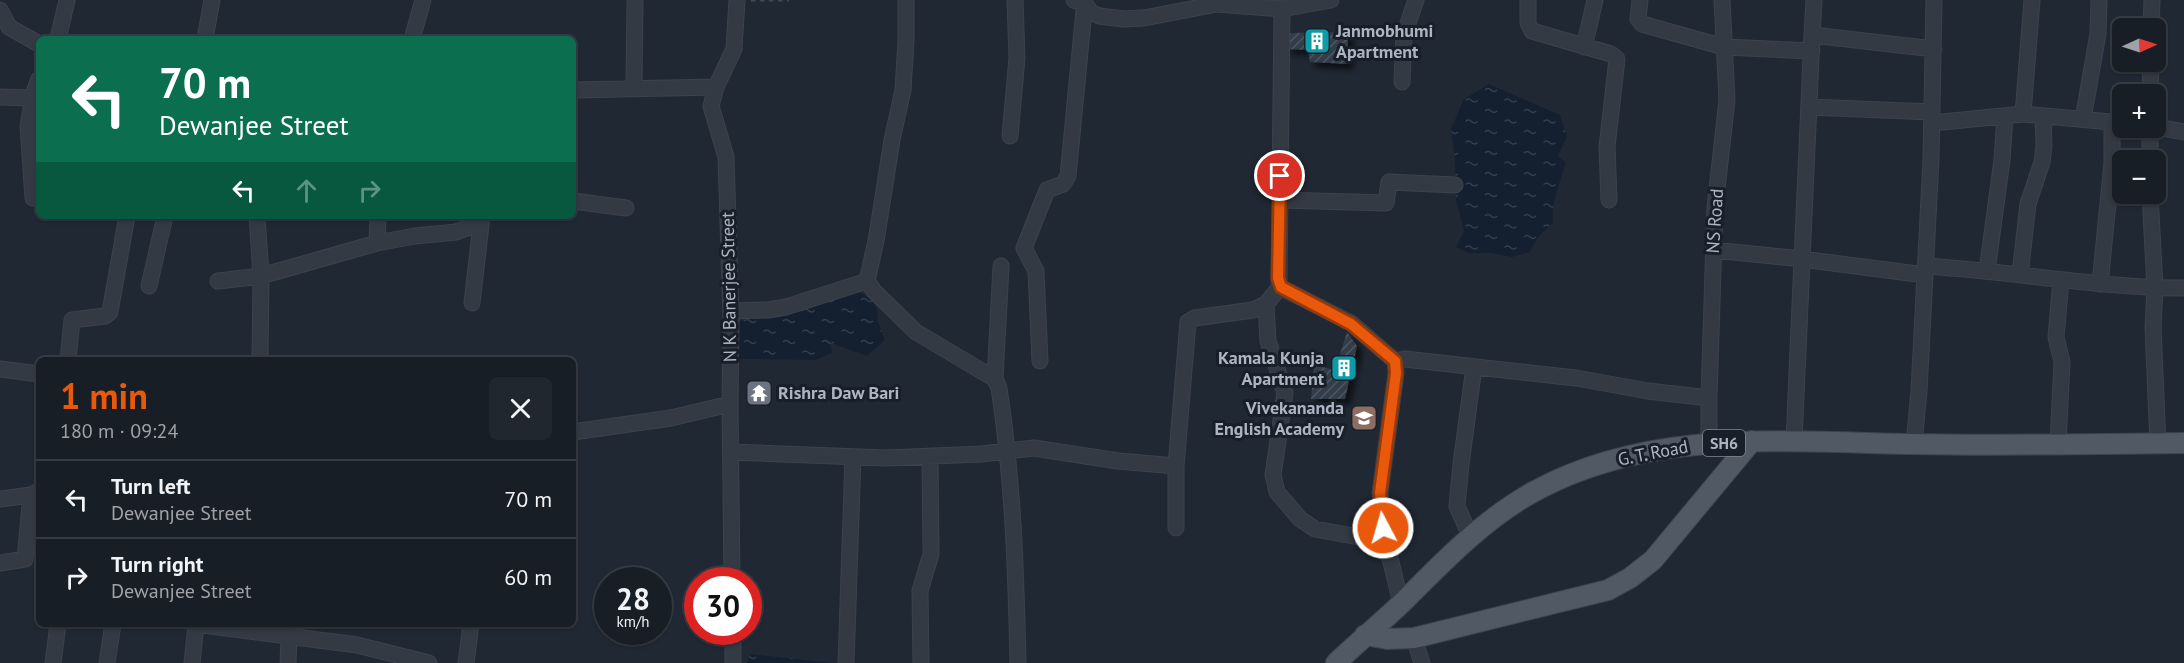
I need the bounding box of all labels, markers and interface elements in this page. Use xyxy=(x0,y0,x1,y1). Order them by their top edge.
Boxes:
north arrow xyxy=(2112,18,2166,72)
map controls xyxy=(2112,18,2166,204)
place label: Janmobhumi Apartment xyxy=(1335,19,1433,63)
building icon: Janmobhumi Apartment xyxy=(1302,26,1332,56)
text: 70 m xyxy=(159,55,251,110)
icon: left xyxy=(60,60,138,138)
button: + xyxy=(2112,84,2166,138)
text: Dewanjee Street xyxy=(159,108,349,142)
pin xyxy=(1254,150,1305,201)
button: − xyxy=(2112,150,2166,204)
icon: arrive xyxy=(1263,159,1296,192)
icon: left xyxy=(227,174,260,207)
icon: ahead xyxy=(290,174,323,207)
icon: right xyxy=(353,174,386,207)
street label: NS Road xyxy=(1701,188,1728,254)
street label: N K Banerjee Street xyxy=(716,212,741,362)
place label: Kamala Kunja Apartment xyxy=(1218,346,1325,390)
building icon: Kamala Kunja Apartment xyxy=(1329,353,1359,383)
text: 1 min xyxy=(60,372,148,419)
button: close xyxy=(489,377,552,440)
temple icon: Rishra Daw Bari xyxy=(744,378,774,408)
place label: Rishra Daw Bari xyxy=(778,381,899,404)
place label: Vivekananda English Academy xyxy=(1215,396,1344,440)
school or university icon: Vivekananda English Academy xyxy=(1349,403,1379,433)
text: 180 m · 09:24 xyxy=(60,418,178,444)
road number: SH6 xyxy=(1703,430,1745,456)
street label: G. T. Road xyxy=(1616,434,1690,471)
text: Turn left xyxy=(111,472,191,500)
icon: left xyxy=(60,483,93,516)
text: 70 m xyxy=(504,485,552,513)
position arrow xyxy=(1351,496,1415,560)
text: Dewanjee Street xyxy=(111,500,251,526)
text: Turn right xyxy=(111,550,203,578)
icon: right xyxy=(60,561,93,594)
text: 60 m xyxy=(504,563,552,591)
speed limit sign: 30 xyxy=(684,567,762,645)
text: Dewanjee Street xyxy=(111,578,251,604)
text: 28 xyxy=(616,579,650,618)
text: km/h xyxy=(617,612,649,631)

